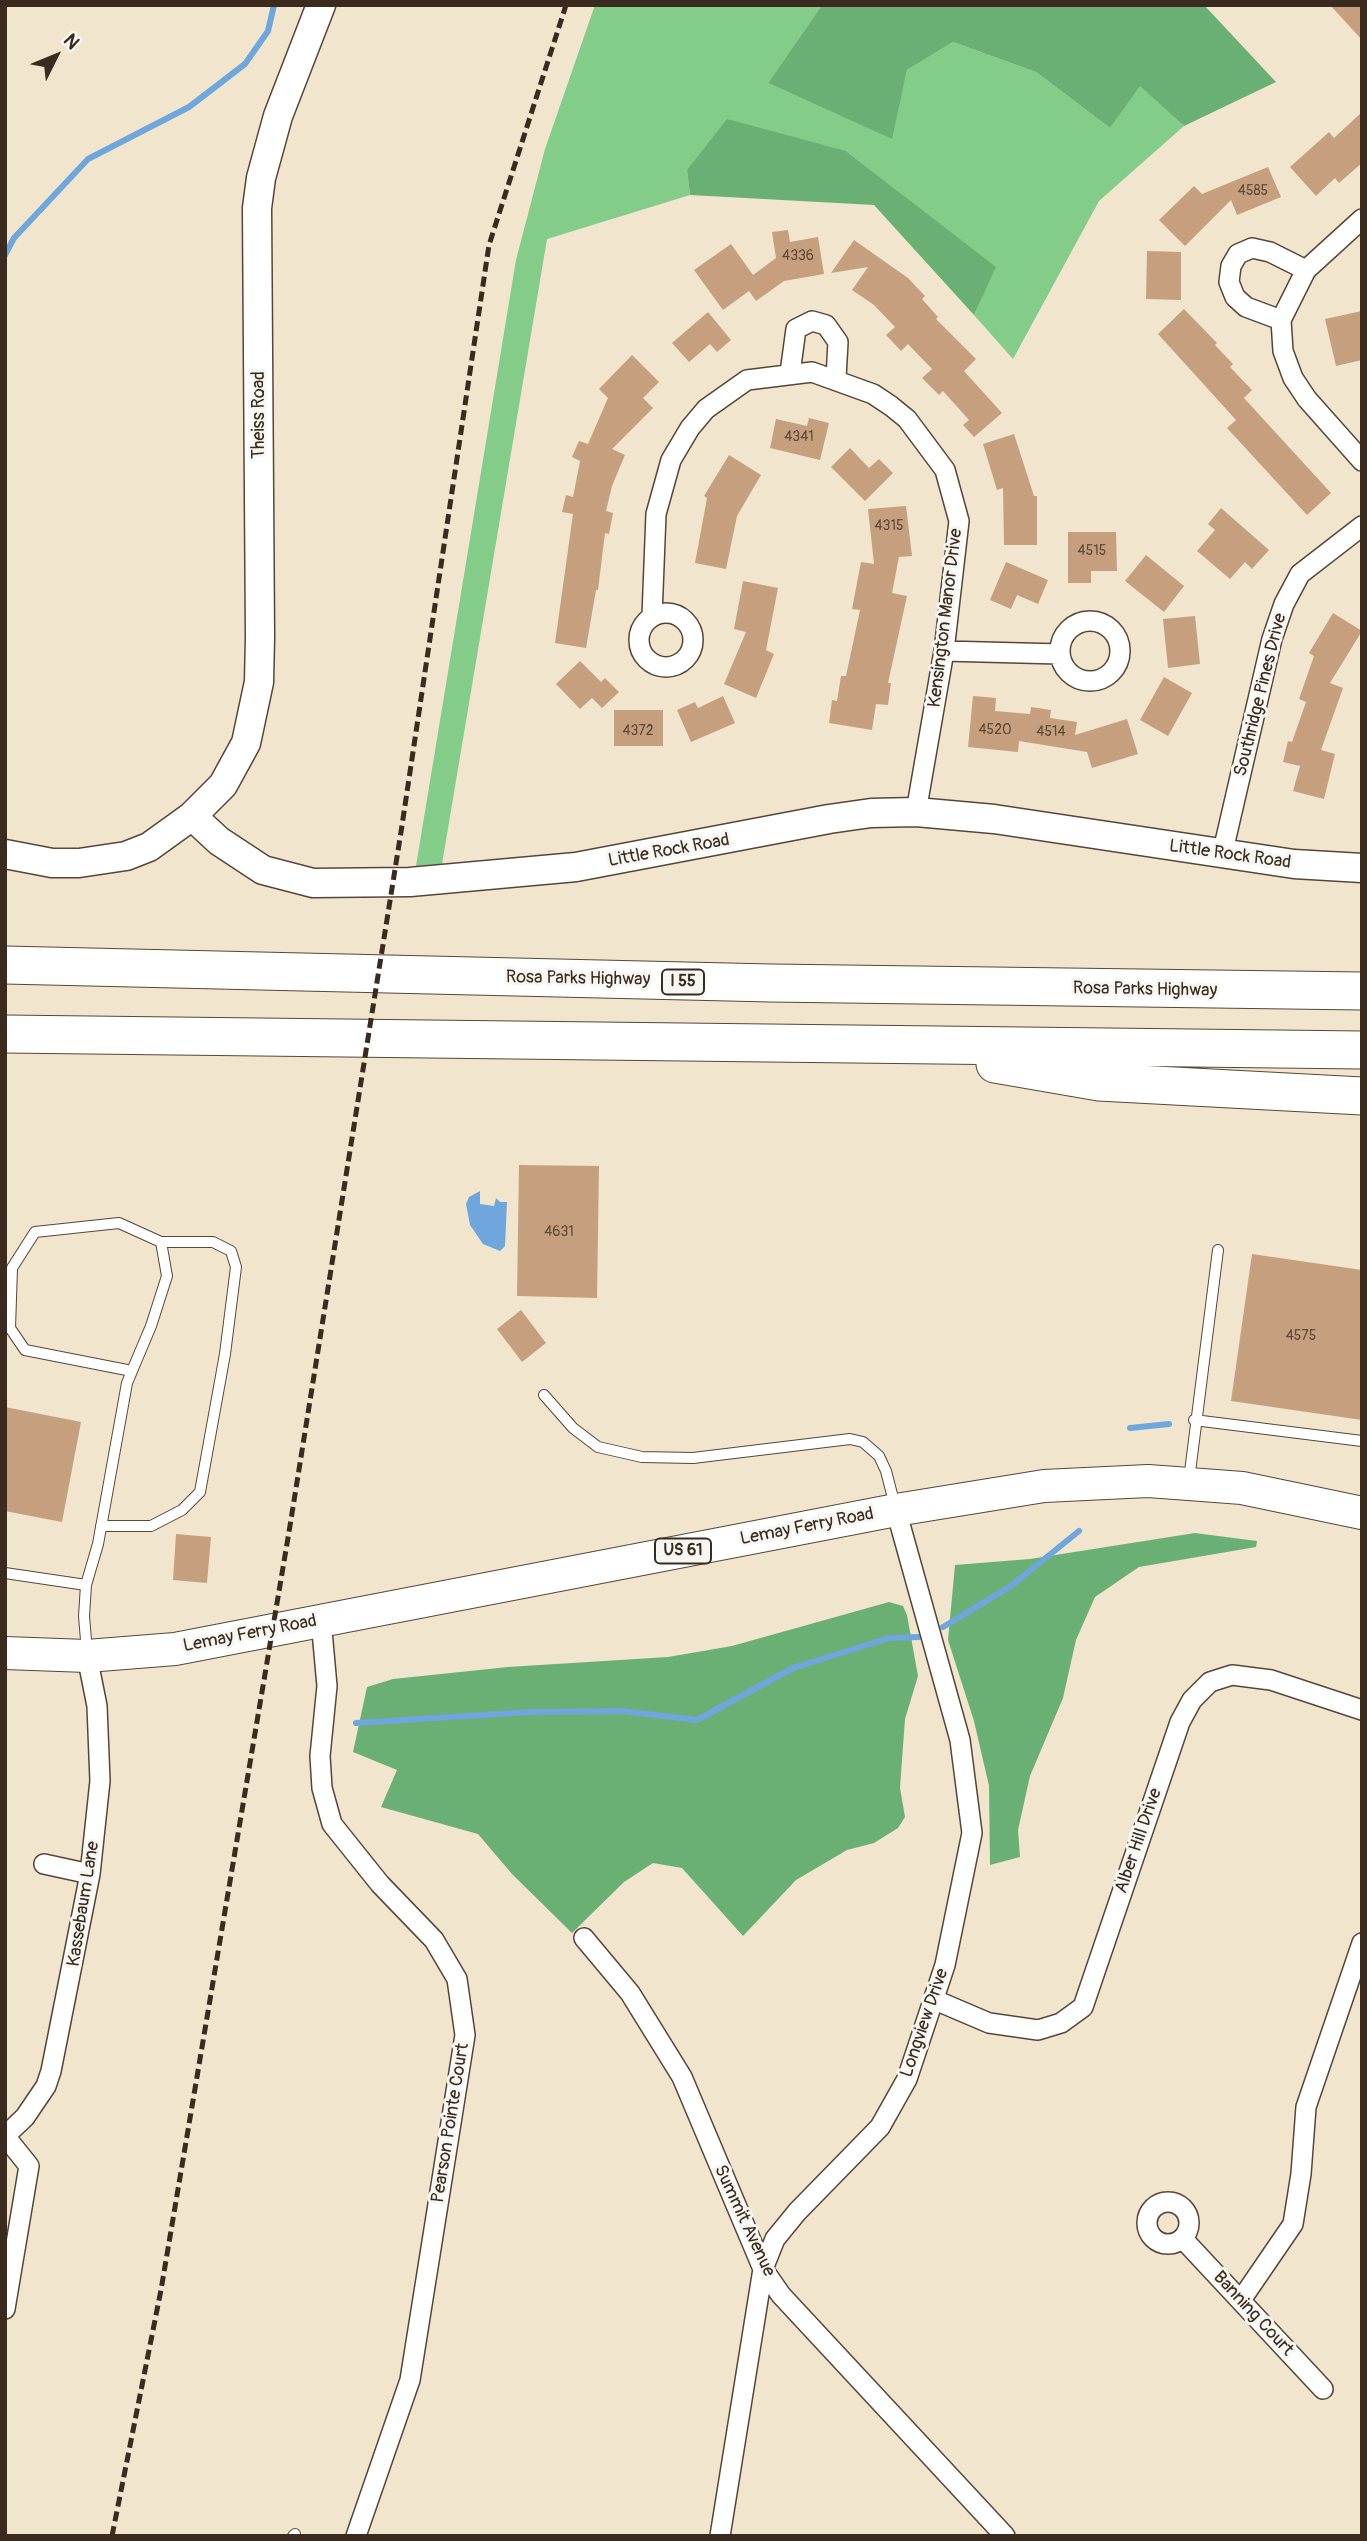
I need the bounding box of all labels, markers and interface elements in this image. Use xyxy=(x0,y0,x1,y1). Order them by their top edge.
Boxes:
north arrow xyxy=(21,21,91,91)
text: N xyxy=(58,29,85,55)
house number: 4585 xyxy=(1238,183,1268,199)
house number: 4336 xyxy=(782,248,814,264)
street label: Theiss Road xyxy=(248,371,270,459)
house number: 4341 xyxy=(784,429,814,445)
house number: 4315 xyxy=(875,518,903,534)
street label: Kensington Manor Drive xyxy=(924,527,968,709)
house number: 4515 xyxy=(1078,543,1106,559)
street label: Southridge Pines Drive xyxy=(1230,611,1292,779)
house number: 4520 xyxy=(978,722,1012,738)
house number: 4372 xyxy=(622,723,654,739)
house number: 4514 xyxy=(1036,724,1066,740)
street label: Little Rock Road xyxy=(607,830,731,872)
street label: Little Rock Road xyxy=(1168,836,1292,874)
street label: Rosa Parks Highway xyxy=(506,967,650,991)
road number: I 55 xyxy=(662,970,704,994)
street label: Rosa Parks Highway xyxy=(1073,978,1217,1002)
house number: 4631 xyxy=(544,1224,574,1240)
house number: 4575 xyxy=(1286,1328,1316,1344)
street label: Lemay Ferry Road xyxy=(738,1503,876,1551)
road number: US 61 xyxy=(655,1539,711,1564)
street label: Lemay Ferry Road xyxy=(181,1610,319,1658)
street label: Alber Hill Drive xyxy=(1111,1786,1167,1896)
street label: Kassebaum Lane xyxy=(63,1840,105,1968)
street label: Longview Drive xyxy=(896,1966,954,2080)
street label: Pearson Pointe Court xyxy=(428,2042,474,2204)
street label: Summit Avenue xyxy=(709,2162,779,2280)
street label: Banning Court xyxy=(1208,2267,1298,2361)

